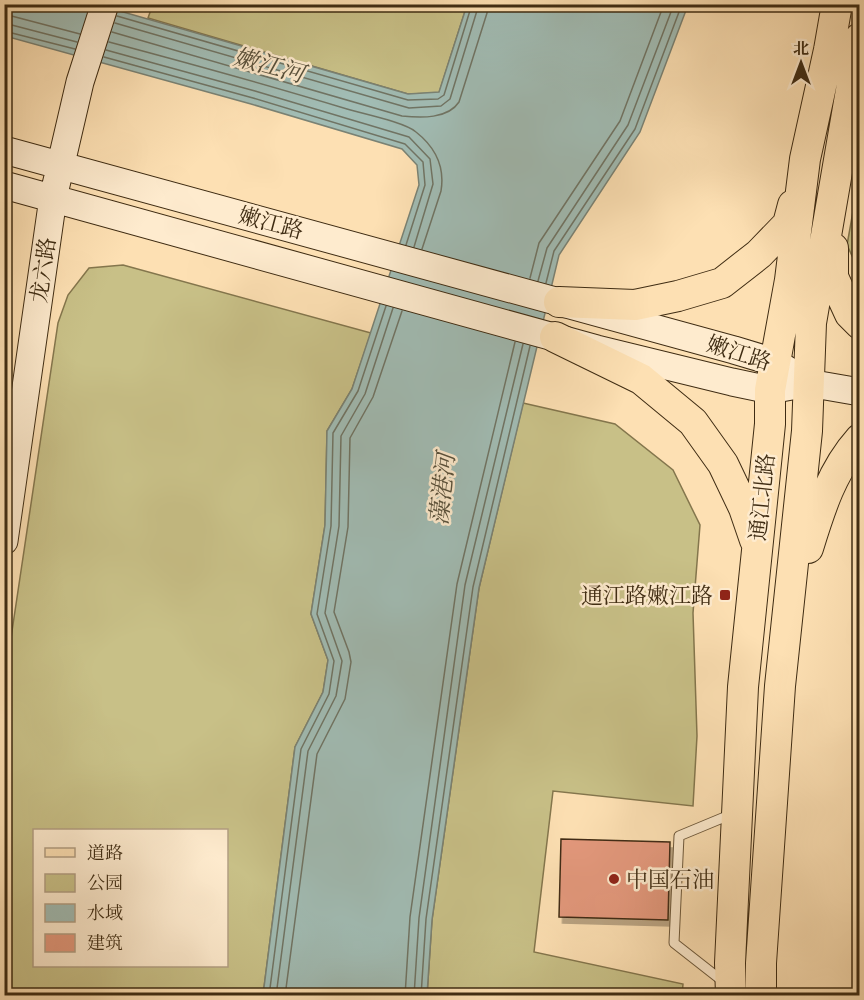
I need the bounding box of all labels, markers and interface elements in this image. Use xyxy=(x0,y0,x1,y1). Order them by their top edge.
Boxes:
north arrow xyxy=(771,33,831,93)
text: 北 xyxy=(793,38,809,59)
water label: 嫩江河 xyxy=(230,41,312,90)
street label: 嫩江路 xyxy=(235,200,307,246)
street label: 龙六路 xyxy=(24,235,62,305)
street label: 嫩江路 xyxy=(703,329,775,377)
water label: 藻港河 xyxy=(423,448,462,526)
street label: 通江北路 xyxy=(743,452,781,542)
place label: 通江路嫩江路 xyxy=(581,581,713,610)
marker: 通江路嫩江路 xyxy=(718,588,732,602)
legend xyxy=(33,829,228,967)
text: 道路 xyxy=(87,841,123,864)
place label: 中国石油 xyxy=(626,865,714,894)
text: 公园 xyxy=(87,871,123,894)
marker: 中国石油 xyxy=(607,872,621,886)
text: 水域 xyxy=(87,901,123,924)
text: 建筑 xyxy=(87,931,123,954)

